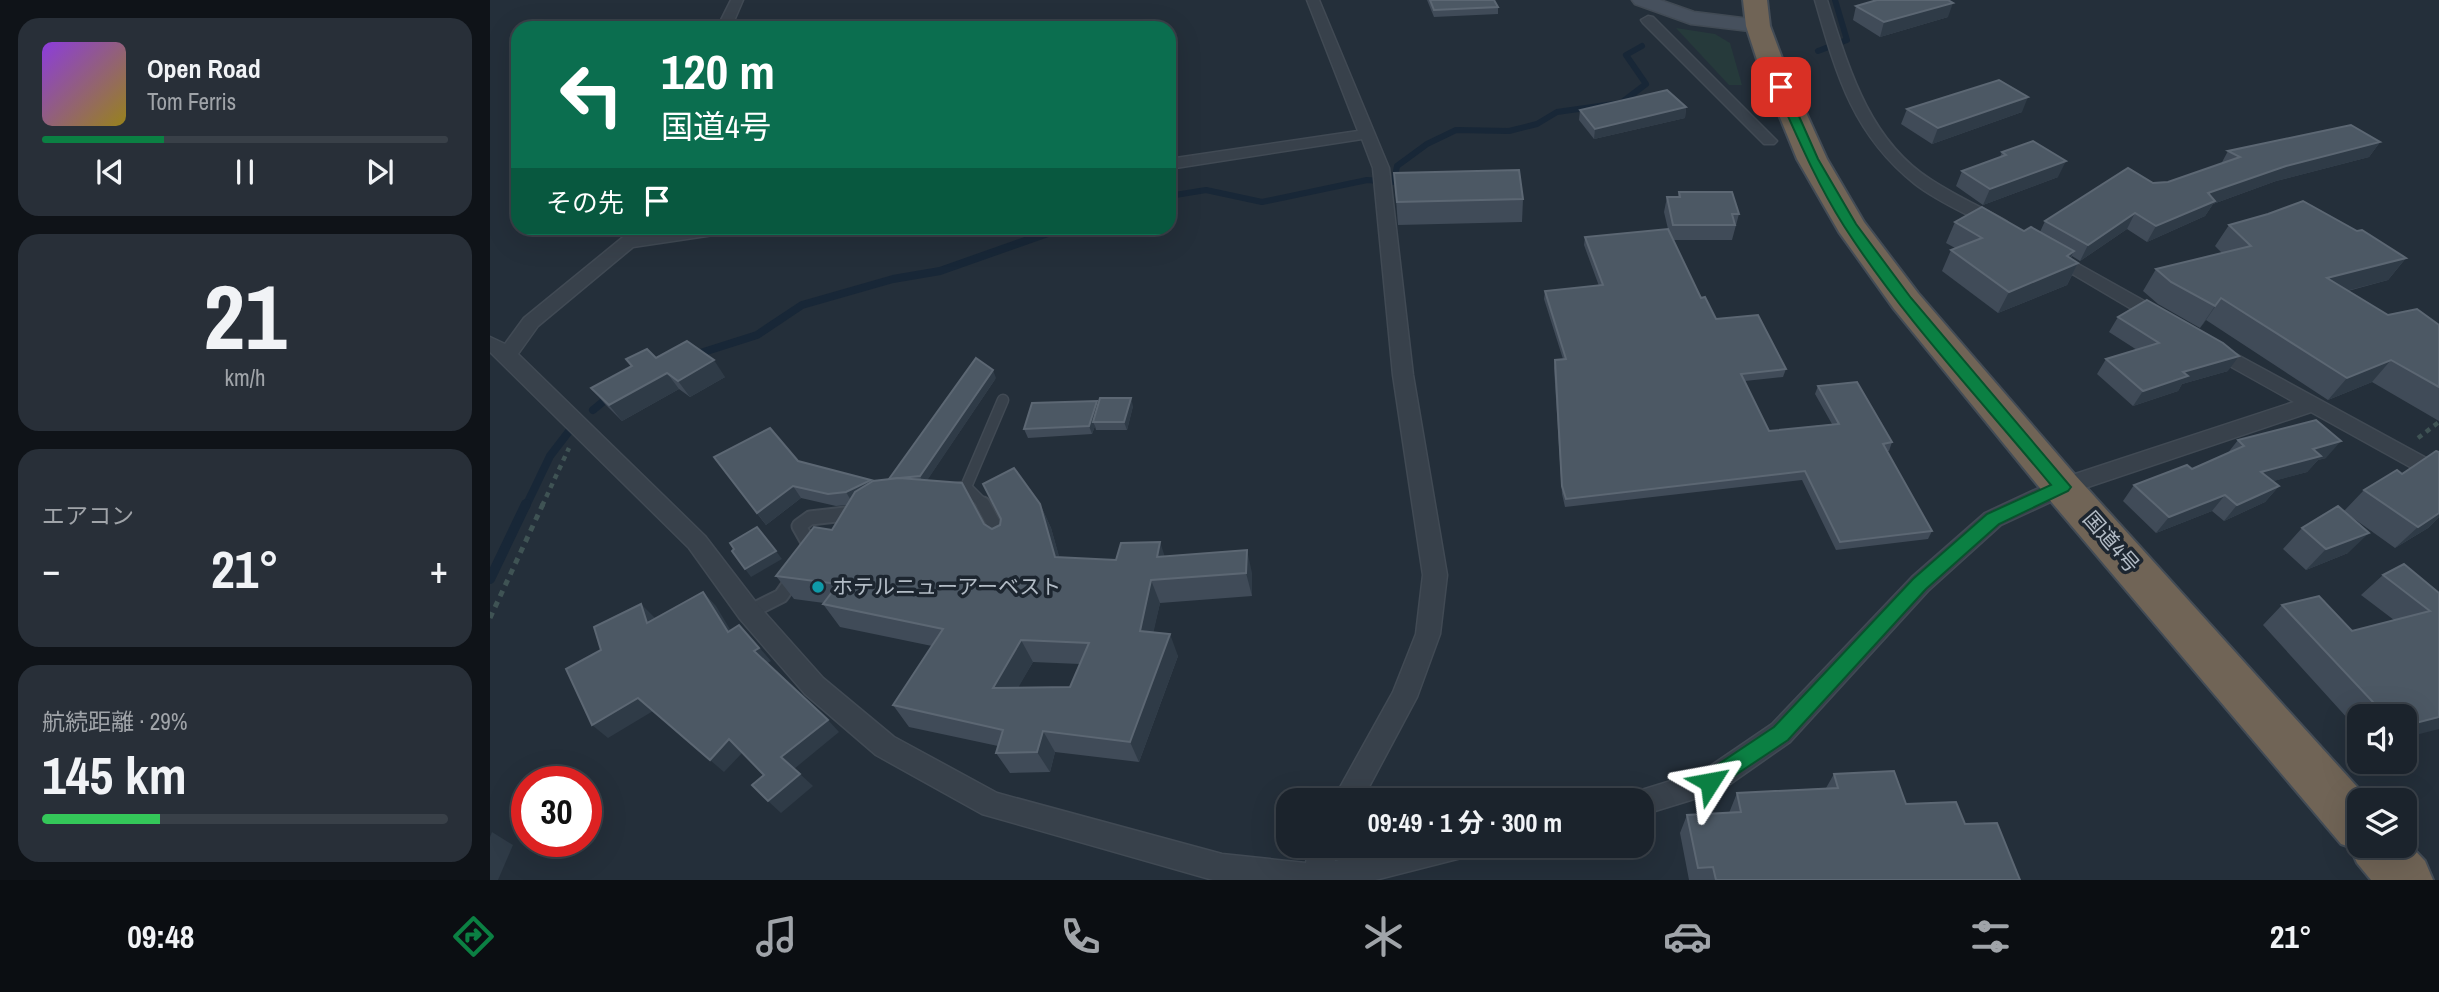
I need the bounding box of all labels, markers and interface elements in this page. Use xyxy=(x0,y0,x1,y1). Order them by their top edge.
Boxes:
text: 120 m xyxy=(661,38,775,104)
icon: left xyxy=(546,49,637,140)
text: Open Road xyxy=(147,51,261,86)
pin xyxy=(1751,57,1811,117)
icon: arrive xyxy=(1762,68,1800,106)
text: Tom Ferris xyxy=(147,86,236,117)
text: 国道4号 xyxy=(661,105,772,148)
icon: previous xyxy=(91,153,129,191)
icon: pause xyxy=(226,153,264,191)
icon: next xyxy=(361,153,399,191)
icon: arrive xyxy=(638,182,676,220)
text: その先 xyxy=(546,185,624,220)
text: 21 xyxy=(204,255,287,377)
text: km/h xyxy=(225,362,265,393)
text: エアコン xyxy=(42,500,134,531)
street label: 国道4号 xyxy=(2077,505,2146,579)
text: 21° xyxy=(211,534,279,604)
text: − xyxy=(42,544,60,595)
text: + xyxy=(430,544,448,595)
place label: ホテルニューアーベスト xyxy=(832,572,1061,601)
marker: ホテルニューアーベスト xyxy=(810,579,826,595)
map controls xyxy=(2347,704,2417,858)
button: sound xyxy=(2347,704,2417,774)
text: 航続距離 · 29% xyxy=(42,706,187,737)
text: 145 km xyxy=(42,740,187,810)
position arrow xyxy=(1673,745,1747,819)
speed limit sign: 30 xyxy=(511,766,602,857)
button: layers xyxy=(2347,788,2417,858)
text: 09:49 · 1 分 · 300 m xyxy=(1368,805,1562,840)
icon: directions xyxy=(449,912,498,961)
icon: music xyxy=(752,912,801,961)
icon: phone xyxy=(1056,912,1105,961)
icon: climate xyxy=(1359,912,1408,961)
icon: car xyxy=(1663,912,1712,961)
icon: filters xyxy=(1966,912,2015,961)
text: 09:48 xyxy=(127,915,194,958)
text: 21° xyxy=(2270,915,2312,958)

